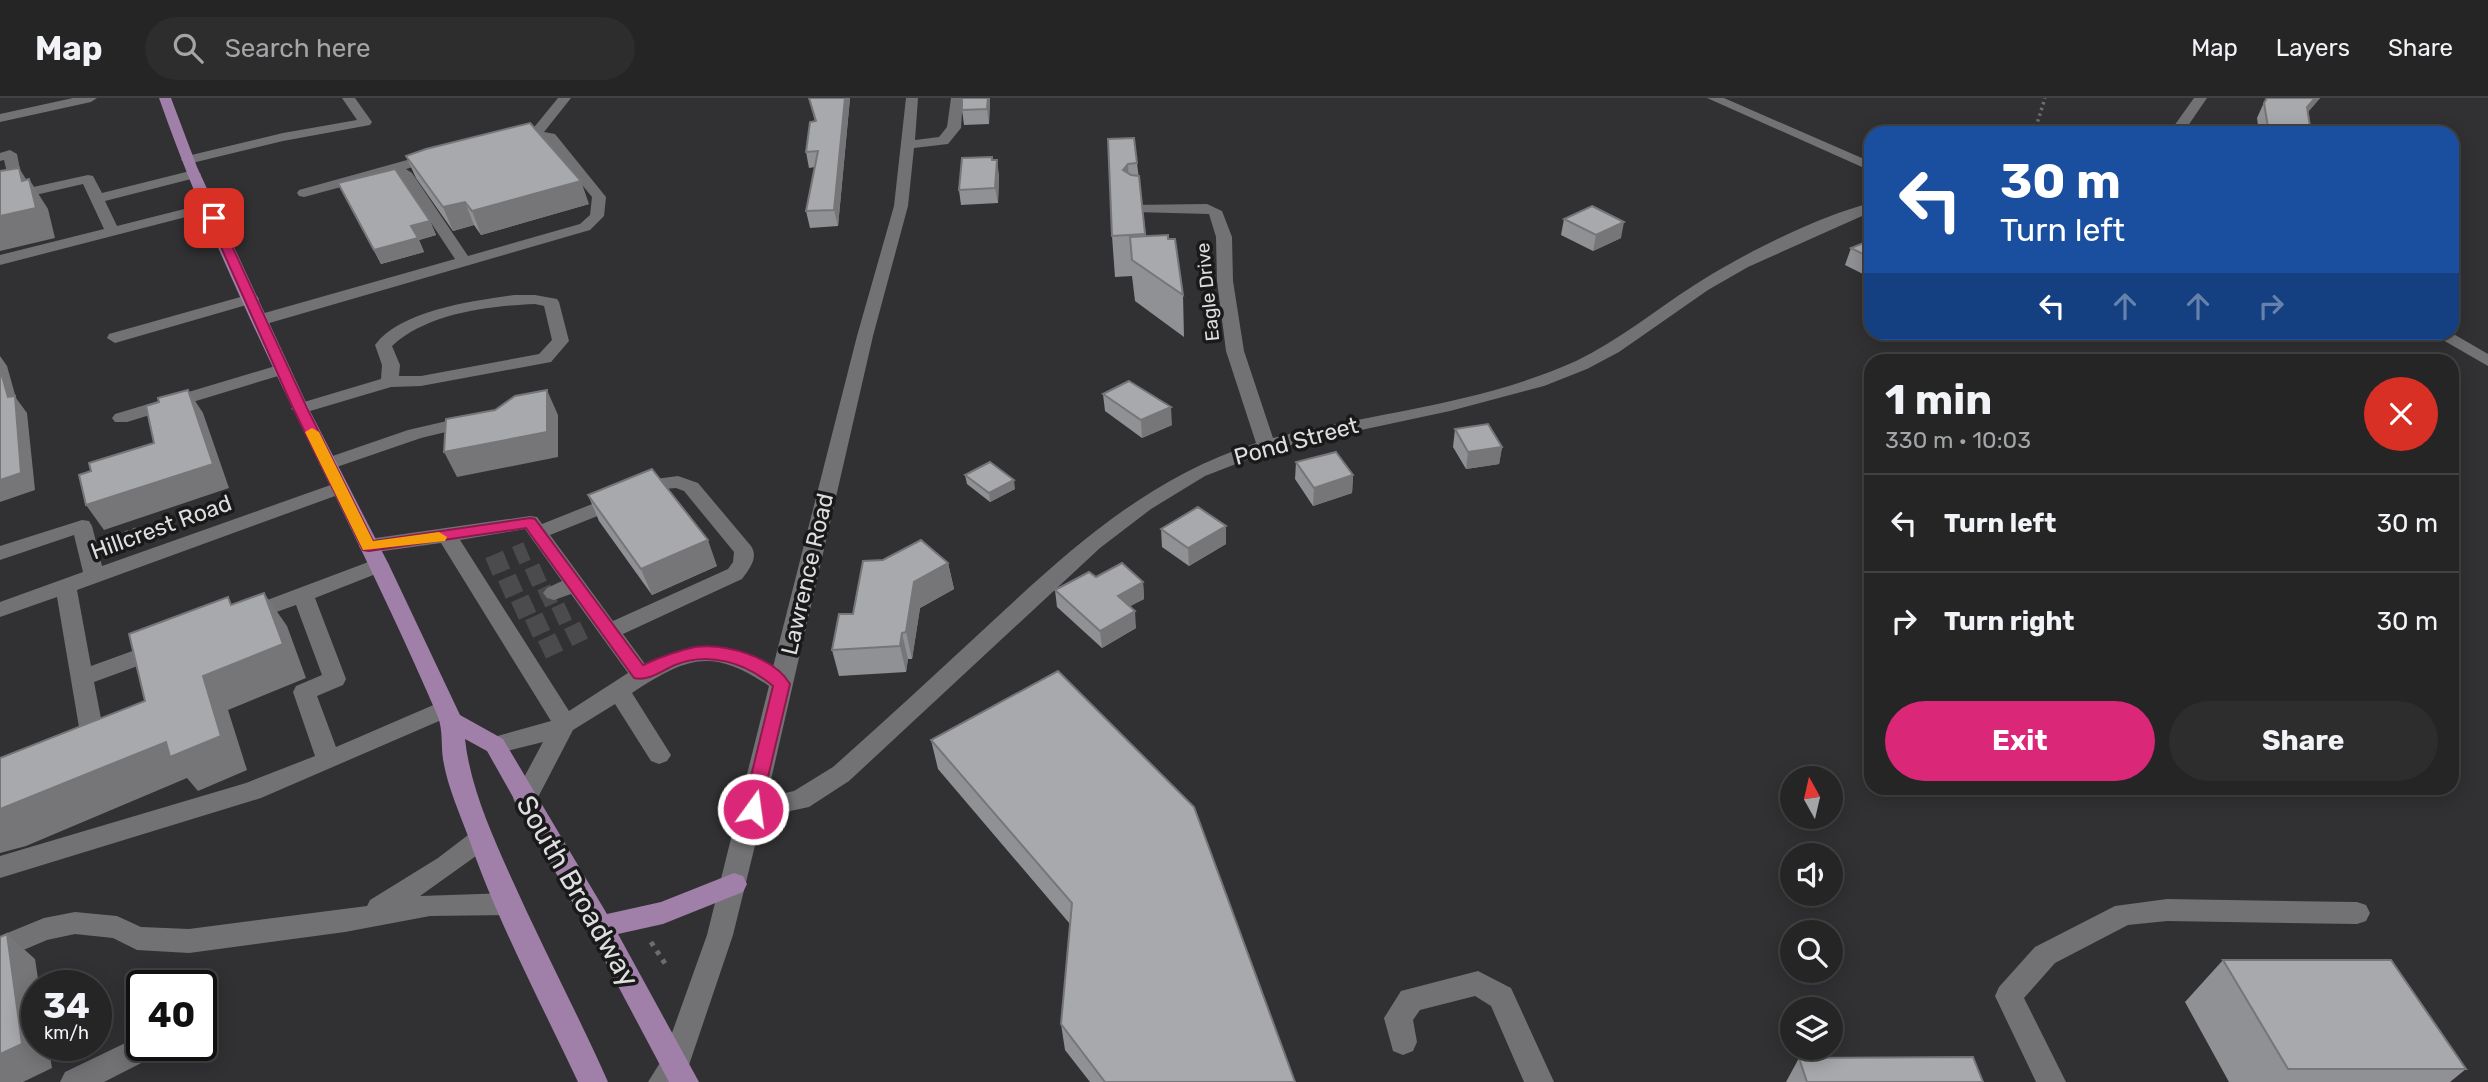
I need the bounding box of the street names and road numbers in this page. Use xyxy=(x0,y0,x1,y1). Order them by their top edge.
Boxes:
street label: Eagle Drive xyxy=(1191,242,1224,342)
street label: Pond Street xyxy=(1231,411,1361,471)
street label: Hillcrest Road xyxy=(87,489,235,565)
street label: Lawrence Road xyxy=(775,490,839,658)
street label: South Broadway xyxy=(510,790,646,993)

